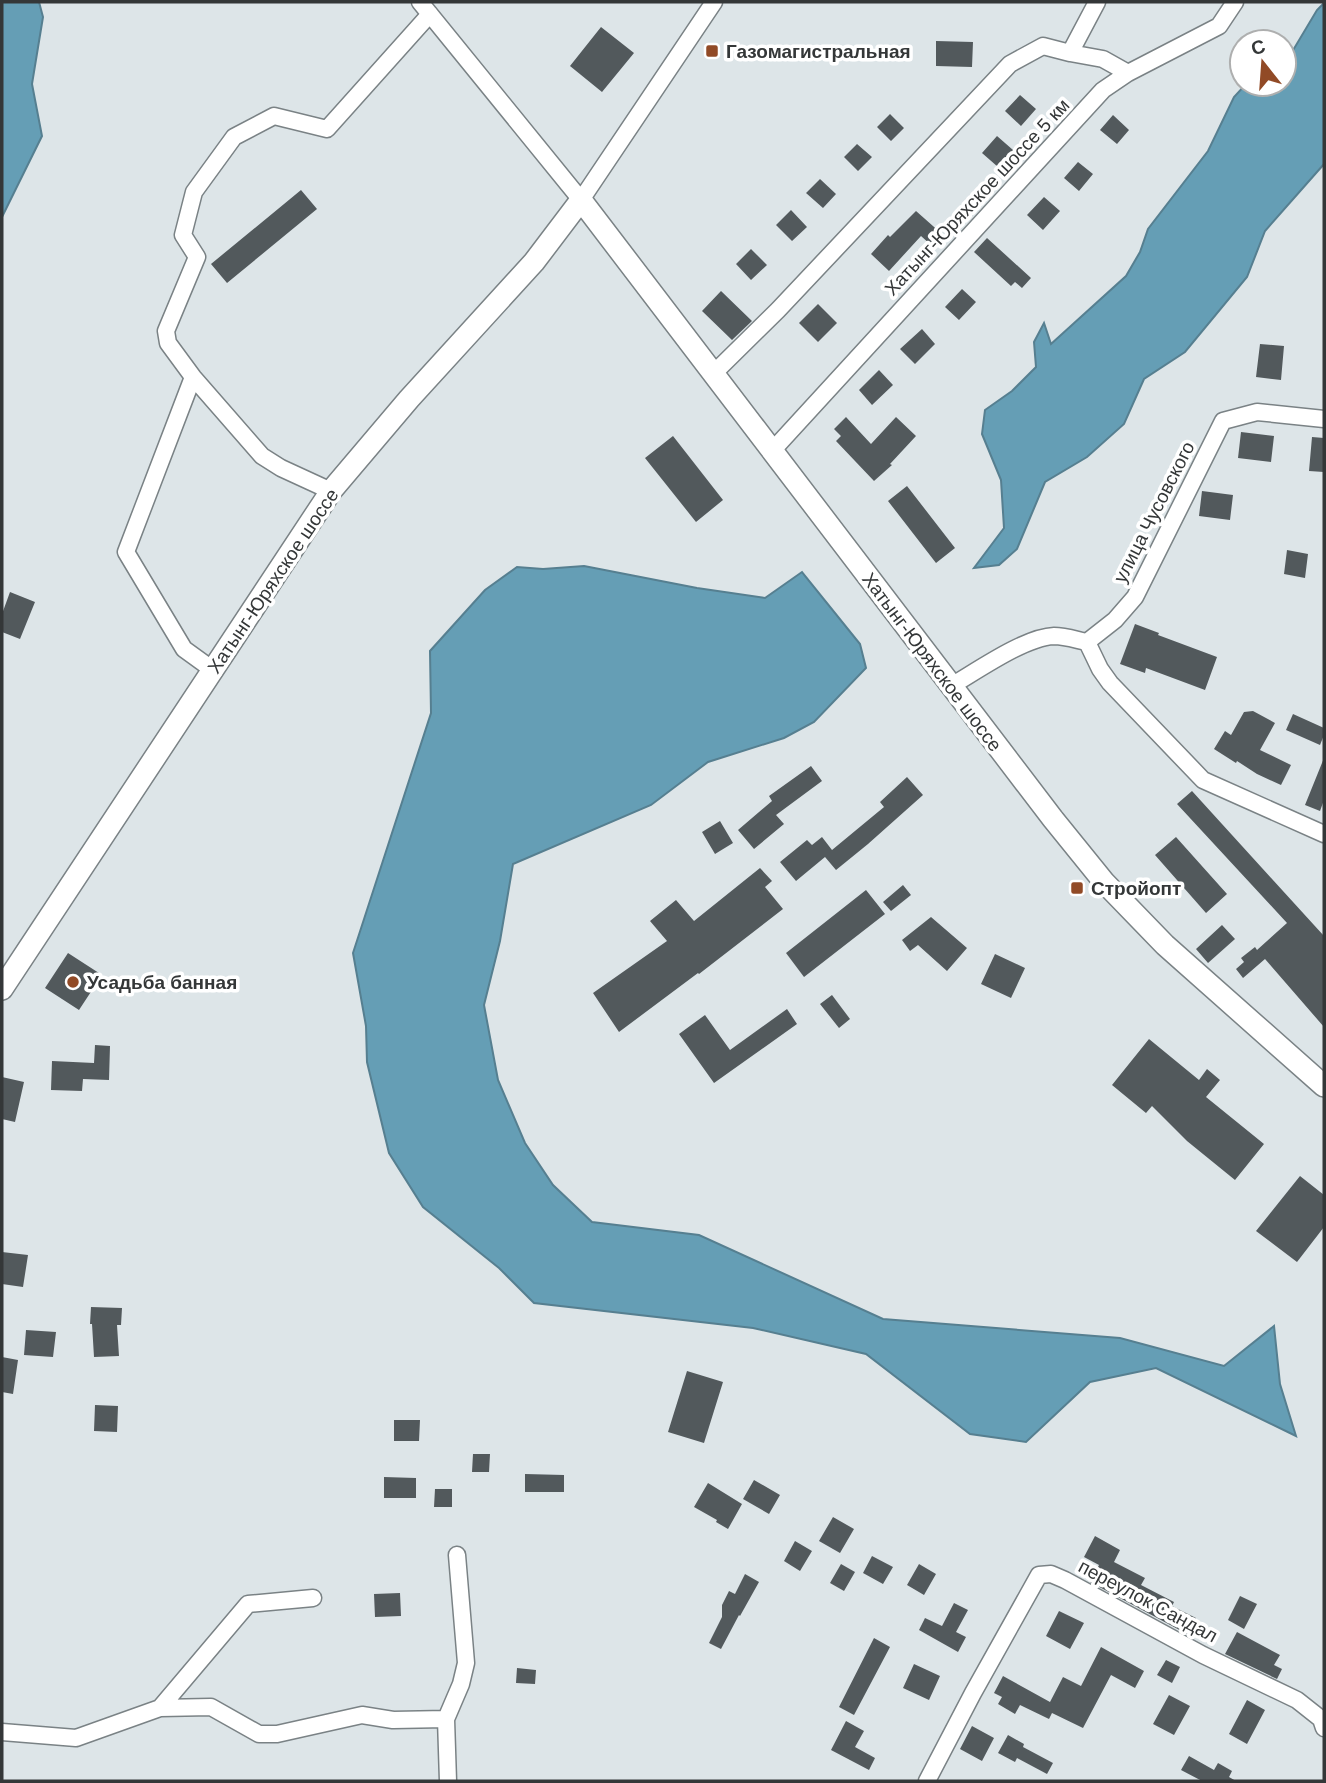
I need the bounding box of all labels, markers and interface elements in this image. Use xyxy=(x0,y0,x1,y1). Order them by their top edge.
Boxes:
north arrow xyxy=(1228,28,1298,98)
text: С xyxy=(1249,35,1268,59)
place label: Газомагистральная xyxy=(726,41,911,62)
marker: Газомагистральная xyxy=(704,43,720,59)
street label: Хатынг-Юряхское шоссе 5 км xyxy=(881,95,1073,299)
street label: улица Чусовского xyxy=(1109,438,1199,586)
street label: Хатынг-Юряхское шоссе xyxy=(203,485,343,677)
street label: Хатынг-Юряхское шоссе xyxy=(858,569,1006,755)
place label: Стройопт xyxy=(1091,878,1181,899)
marker: Стройопт xyxy=(1069,880,1085,896)
place label: Усадьба банная xyxy=(87,972,237,993)
marker: Усадьба банная xyxy=(65,974,81,990)
street label: переулок Сандал xyxy=(1075,1556,1221,1646)

